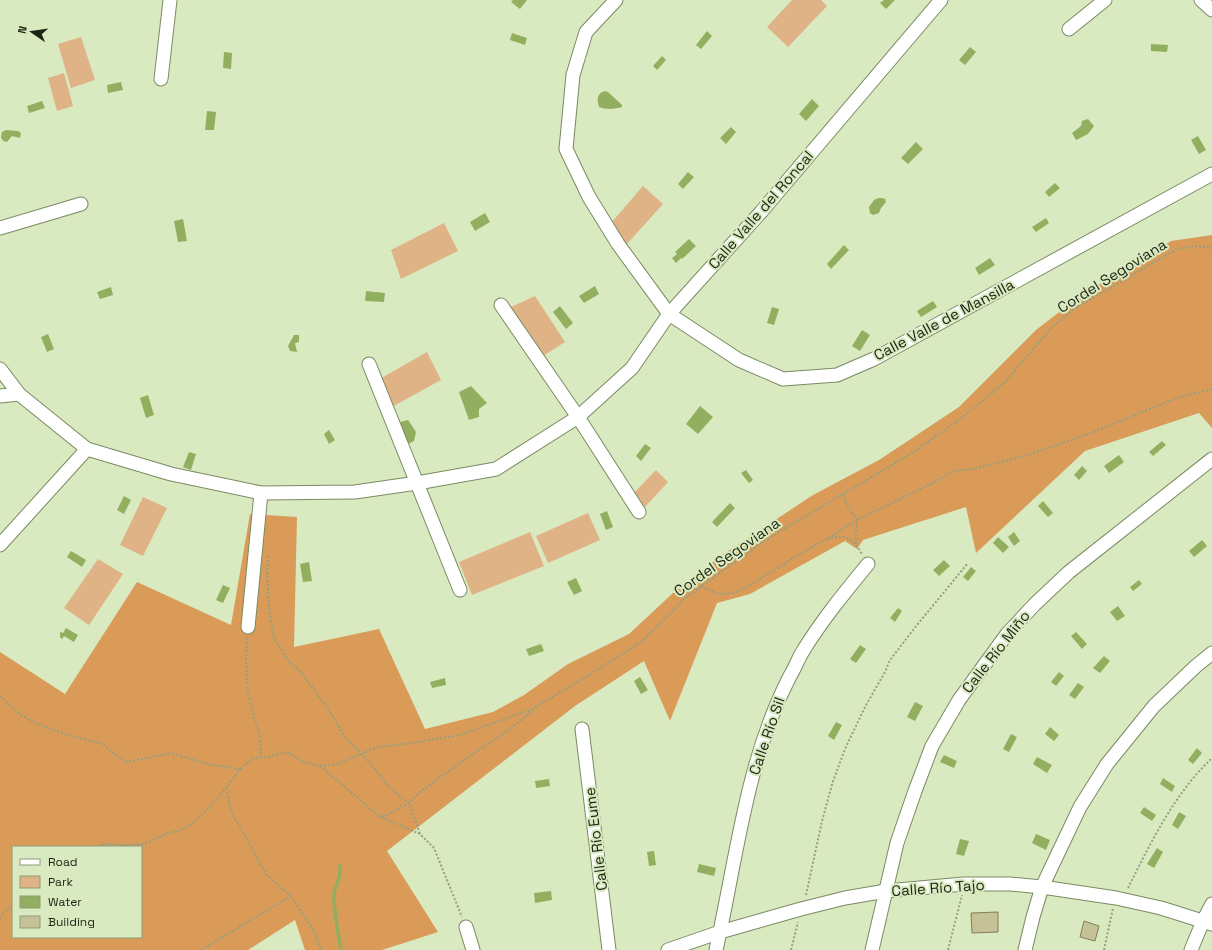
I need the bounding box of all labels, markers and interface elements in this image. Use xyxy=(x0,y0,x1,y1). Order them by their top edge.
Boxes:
north arrow xyxy=(12,12,52,52)
text: N xyxy=(15,25,30,35)
street label: Calle Valle del Roncal xyxy=(704,147,817,273)
street label: Cordel Segoviana xyxy=(1054,234,1170,317)
street label: Calle Valle de Mansilla xyxy=(870,274,1018,365)
street label: Cordel Segoviana xyxy=(670,513,784,600)
street label: Calle Río Miño xyxy=(957,607,1034,697)
street label: Calle Río Sil xyxy=(744,694,789,777)
street label: Calle Río Eume xyxy=(580,786,611,892)
legend xyxy=(12,846,142,938)
text: Road xyxy=(48,854,77,870)
text: Park xyxy=(48,874,73,890)
street label: Calle Río Tajo xyxy=(891,875,985,900)
text: Water xyxy=(48,894,82,910)
text: Building xyxy=(48,914,95,930)

